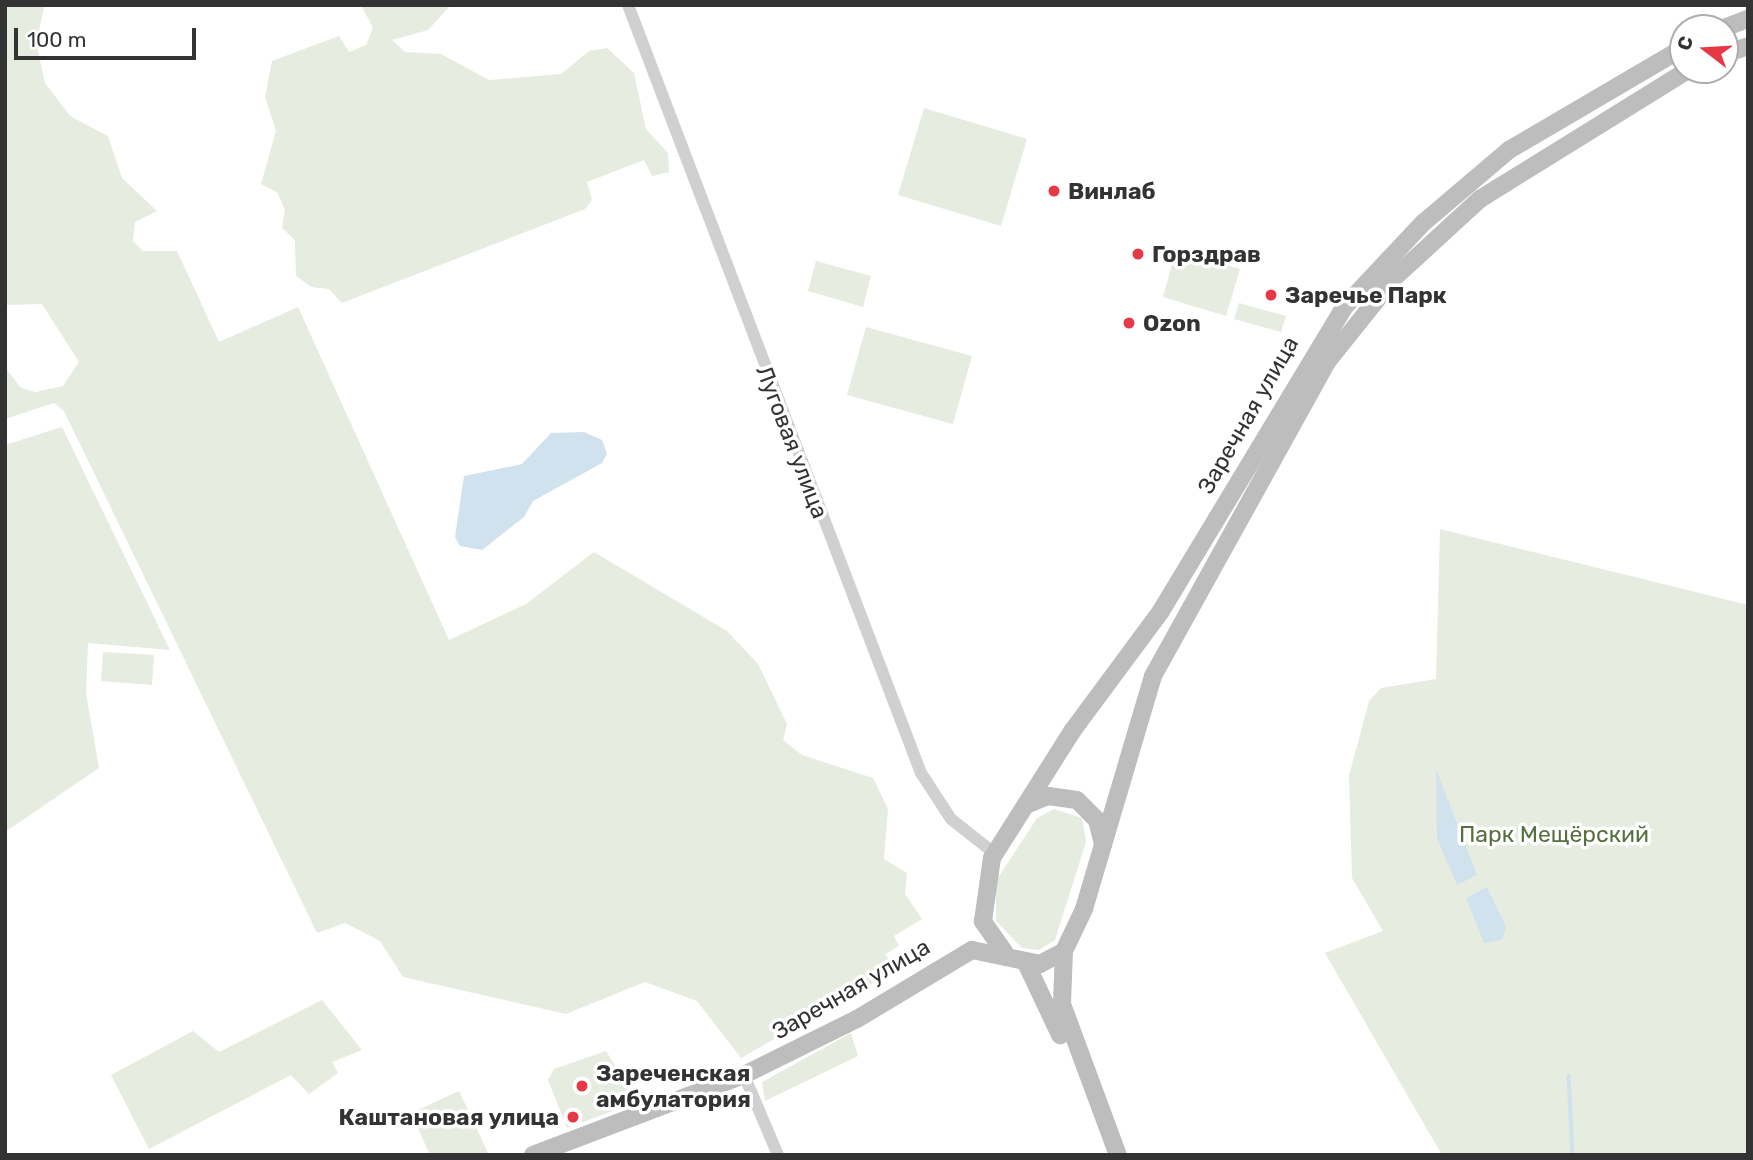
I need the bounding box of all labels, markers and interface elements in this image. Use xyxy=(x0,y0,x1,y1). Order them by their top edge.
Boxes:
scale bar xyxy=(18,14,200,58)
north arrow xyxy=(1669,14,1739,84)
text: 100 m xyxy=(27,27,86,52)
text: С xyxy=(1672,34,1698,53)
place label: Винлаб xyxy=(1068,177,1156,205)
marker: Винлаб xyxy=(1046,183,1062,199)
place label: Горздрав xyxy=(1152,240,1261,268)
marker: Горздрав xyxy=(1130,246,1146,262)
place label: Заречье Парк xyxy=(1285,281,1447,309)
marker: Заречье Парк xyxy=(1263,287,1279,303)
place label: Ozon xyxy=(1143,309,1201,337)
marker: Ozon xyxy=(1121,315,1137,331)
street label: Заречная улица xyxy=(1192,331,1304,499)
street label: Луговая улица xyxy=(750,362,834,522)
park label: Парк Мещёрский xyxy=(1459,820,1649,848)
street label: Заречная улица xyxy=(767,933,935,1045)
place label: Зареченская амбулатория xyxy=(596,1059,751,1113)
marker: Зареченская амбулатория xyxy=(574,1078,590,1094)
place label: Каштановая улица xyxy=(338,1103,559,1131)
marker: Каштановая улица xyxy=(565,1109,581,1125)

